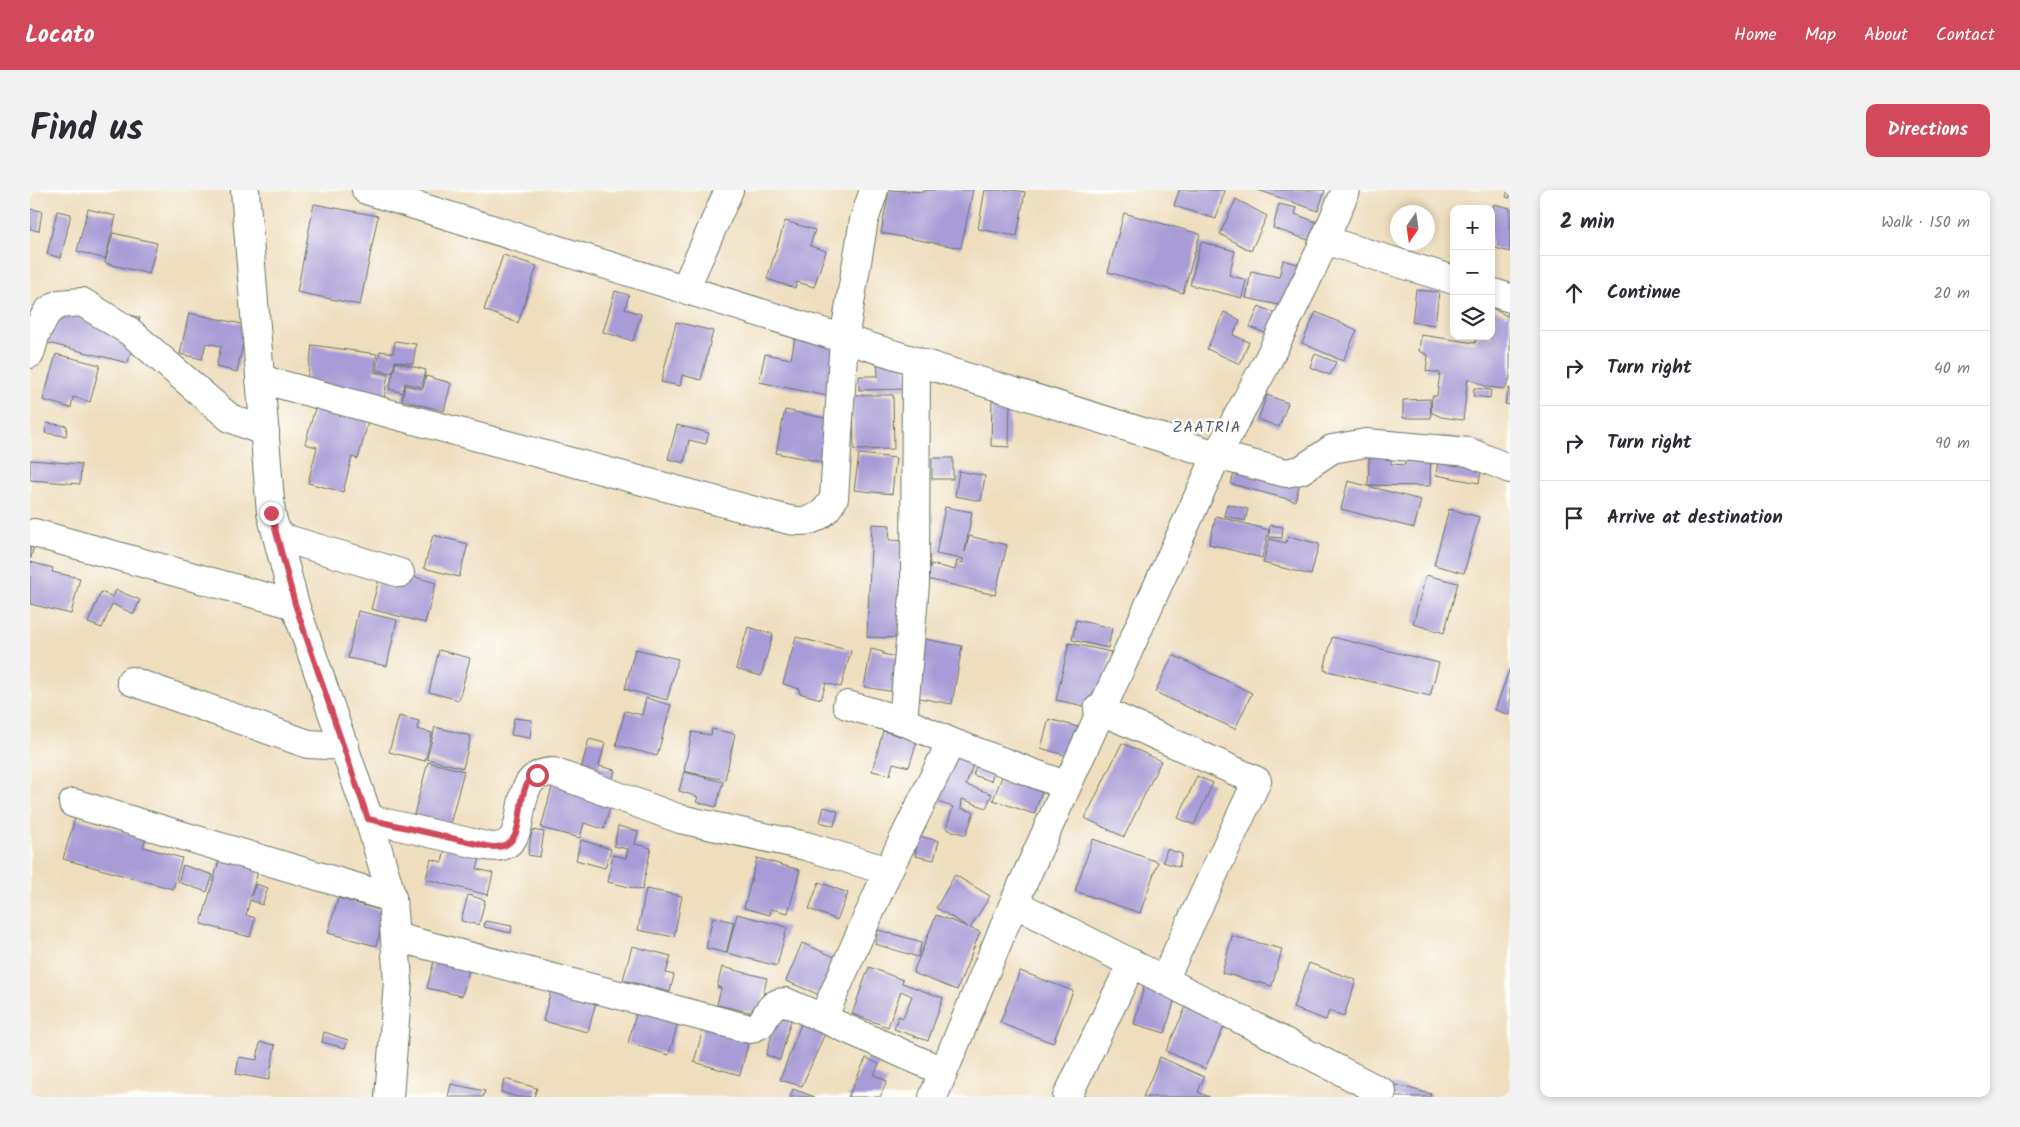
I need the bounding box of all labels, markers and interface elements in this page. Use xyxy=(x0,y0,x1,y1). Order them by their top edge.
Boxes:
text: Locato xyxy=(25,16,95,55)
text: Home xyxy=(1734,21,1777,50)
text: Map xyxy=(1805,21,1836,50)
text: About xyxy=(1864,21,1908,50)
text: Contact xyxy=(1936,21,1995,50)
text: Find us xyxy=(30,102,143,158)
button: Directions xyxy=(1866,104,1990,157)
north arrow xyxy=(1390,205,1435,250)
map controls xyxy=(1450,205,1495,340)
button: + xyxy=(1450,205,1495,250)
text: 2 min xyxy=(1560,206,1615,239)
text: Walk · 150 m xyxy=(1881,210,1970,235)
button: − xyxy=(1450,250,1495,295)
text: Continue xyxy=(1607,278,1680,308)
icon: ahead xyxy=(1560,279,1588,307)
text: 20 m xyxy=(1934,281,1970,306)
button: layers xyxy=(1450,295,1495,340)
text: Turn right xyxy=(1607,353,1692,383)
icon: right xyxy=(1560,354,1588,382)
text: 40 m xyxy=(1934,356,1970,381)
district label: ZAATRIA xyxy=(1173,415,1241,440)
text: Turn right xyxy=(1607,428,1692,458)
icon: right xyxy=(1560,429,1588,457)
text: 90 m xyxy=(1935,431,1970,456)
route end xyxy=(260,502,283,525)
text: Arrive at destination xyxy=(1607,503,1783,533)
icon: arrive xyxy=(1560,504,1588,532)
route start xyxy=(526,764,549,787)

